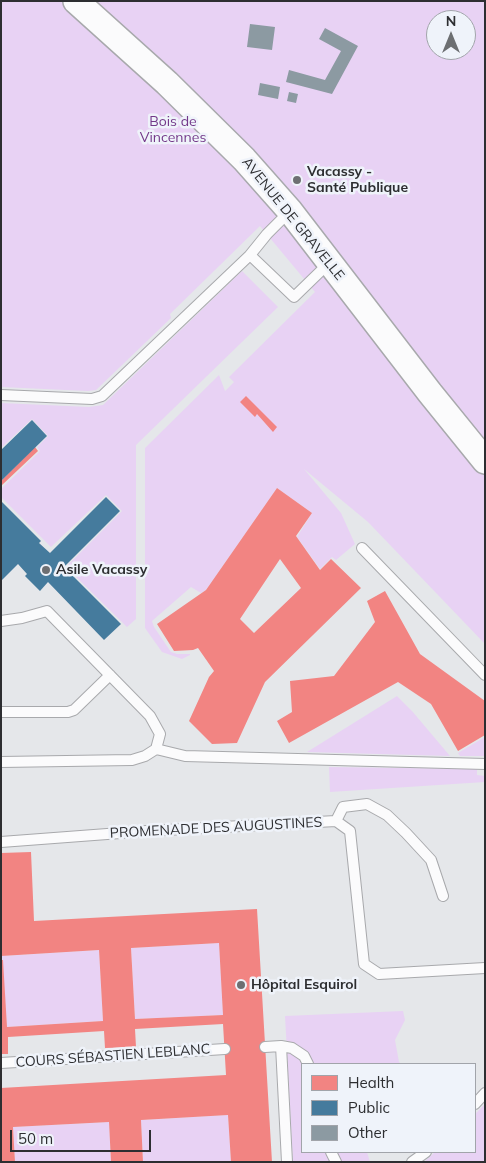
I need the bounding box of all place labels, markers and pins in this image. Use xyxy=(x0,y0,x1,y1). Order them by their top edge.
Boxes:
place label: Vacassy - Santé Publique xyxy=(307,164,408,196)
marker: Vacassy - Santé Publique xyxy=(291,174,303,186)
place label: Asile Vacassy xyxy=(56,562,147,578)
marker: Asile Vacassy xyxy=(40,564,52,576)
place label: Hôpital Esquirol xyxy=(251,977,357,993)
marker: Hôpital Esquirol xyxy=(235,979,247,991)

